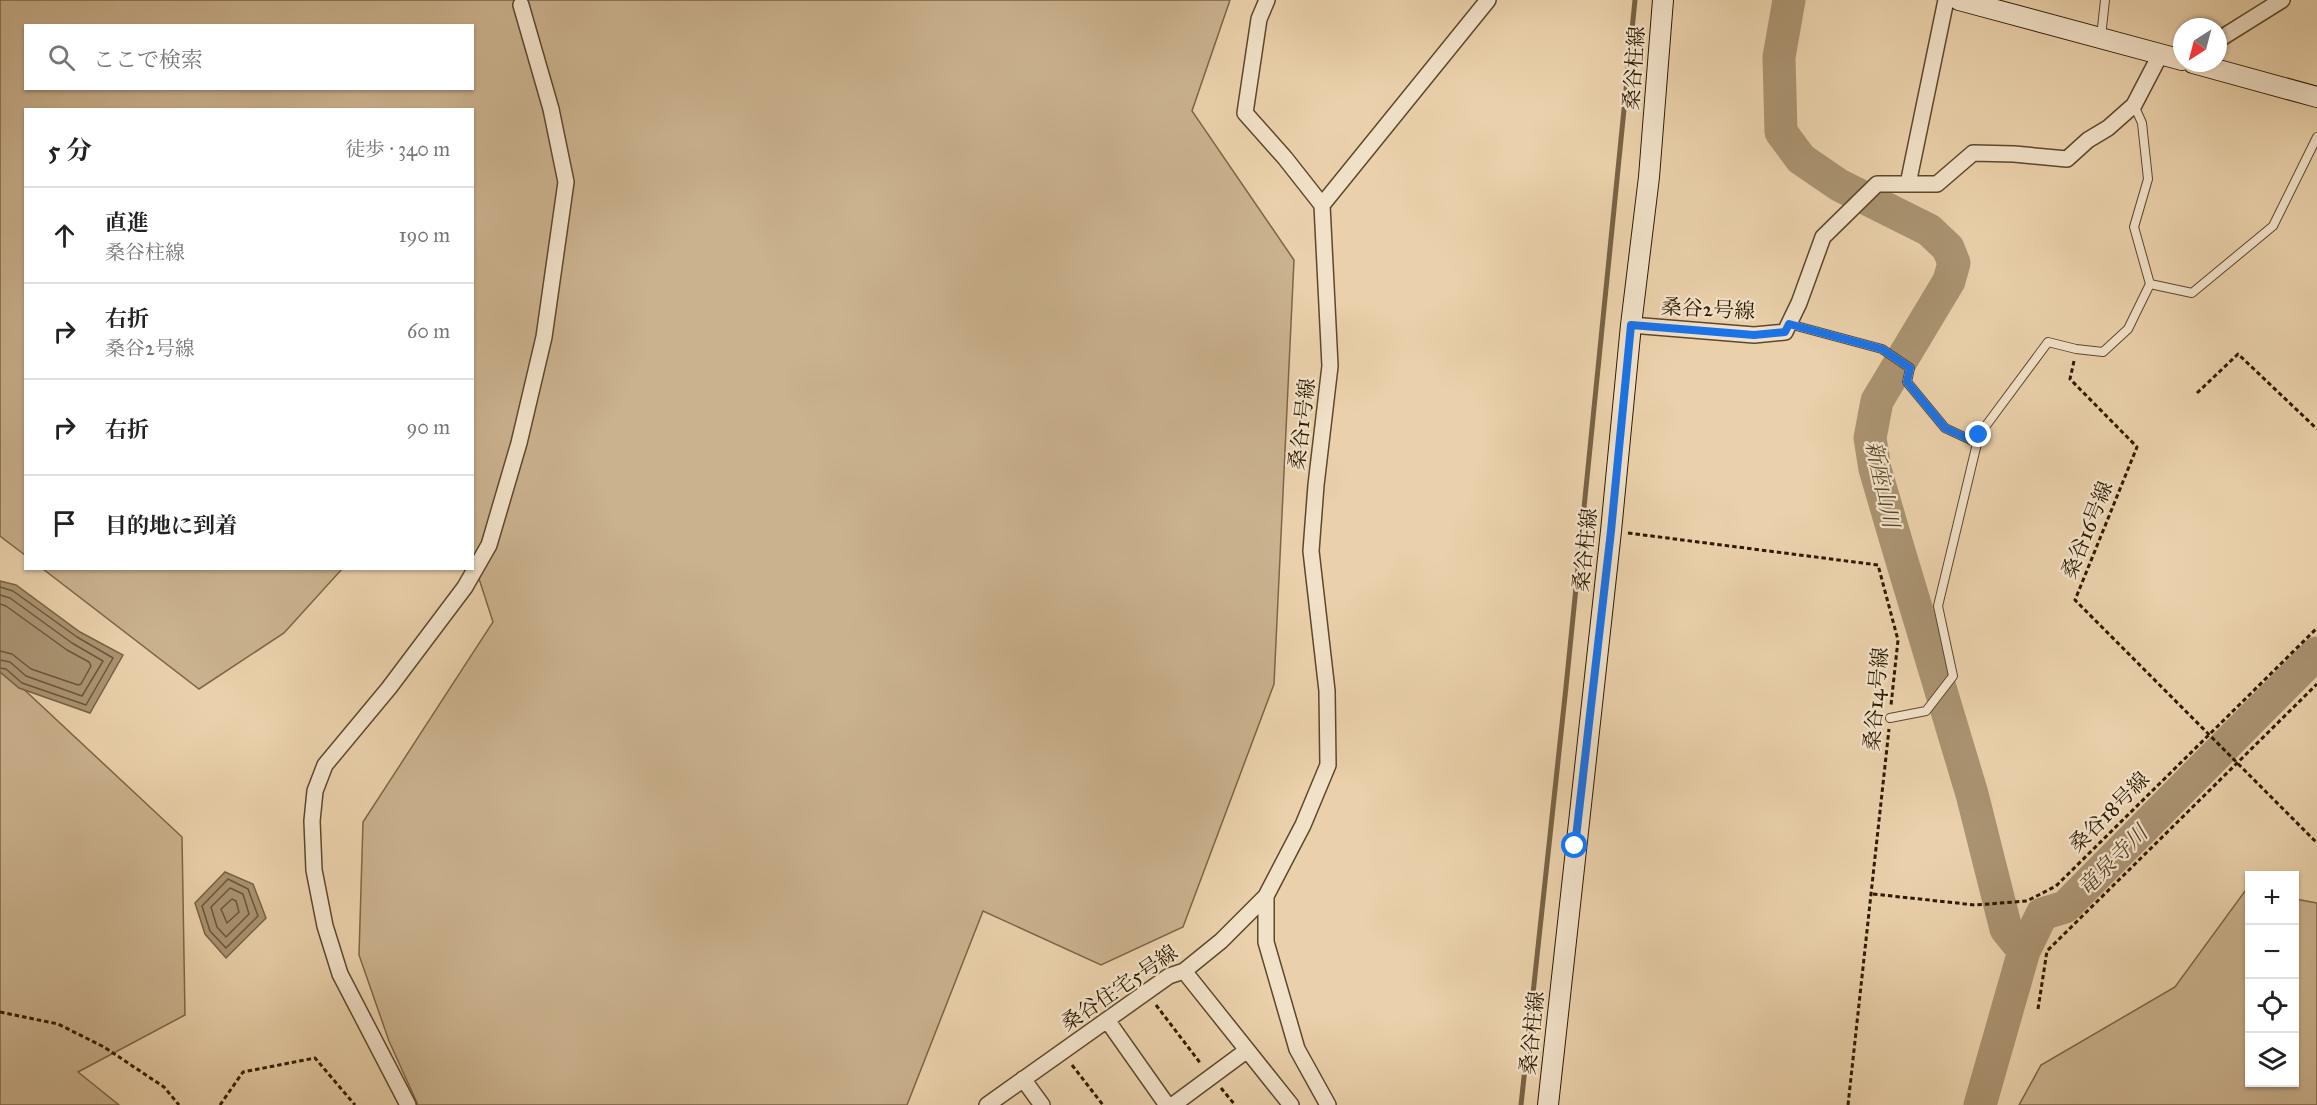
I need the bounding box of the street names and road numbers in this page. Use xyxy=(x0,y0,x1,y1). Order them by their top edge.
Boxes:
street label: 桑谷柱線 xyxy=(1618,25,1650,111)
street label: 桑谷2号線 xyxy=(1660,294,1756,324)
street label: 桑谷1号線 xyxy=(1283,377,1321,471)
street label: 桑谷16号線 xyxy=(2056,477,2118,583)
street label: 桑谷柱線 xyxy=(1568,507,1602,593)
street label: 桑谷14号線 xyxy=(1859,646,1893,752)
street label: 桑谷18号線 xyxy=(2063,766,2155,858)
street label: 桑谷住宅5号線 xyxy=(1055,939,1183,1037)
street label: 桑谷柱線 xyxy=(1515,990,1549,1076)

